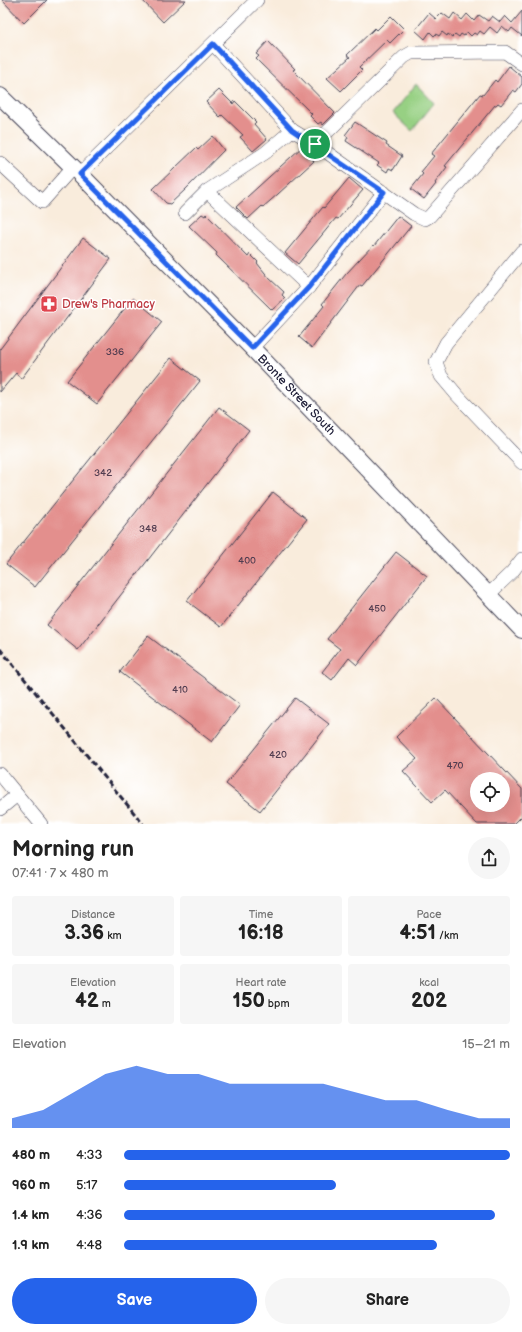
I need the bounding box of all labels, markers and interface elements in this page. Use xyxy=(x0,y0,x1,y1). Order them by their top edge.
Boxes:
pin xyxy=(298,127,332,161)
icon: arrive xyxy=(304,133,326,155)
pharmacy icon: Drew's Pharmacy xyxy=(39,294,59,314)
place label: Drew's Pharmacy xyxy=(62,297,155,312)
house number: 336 xyxy=(106,346,124,358)
street label: Bronte Street South xyxy=(254,351,339,439)
house number: 342 xyxy=(94,467,112,479)
house number: 348 xyxy=(139,523,157,535)
house number: 400 xyxy=(238,555,256,567)
house number: 450 xyxy=(368,603,386,615)
house number: 410 xyxy=(172,684,188,696)
house number: 420 xyxy=(269,749,287,761)
house number: 470 xyxy=(447,760,464,772)
map controls xyxy=(470,772,510,812)
button: locate xyxy=(470,772,510,812)
text: Morning run xyxy=(12,836,134,863)
button: share xyxy=(468,837,510,879)
text: 07:41 · 7 × 480 m xyxy=(12,865,108,881)
text: Distance xyxy=(71,908,115,921)
text: Time xyxy=(249,908,273,921)
text: Pace xyxy=(416,908,442,921)
text: 3.36 xyxy=(64,921,104,945)
text: 16:18 xyxy=(238,921,284,945)
text: 4:51 xyxy=(400,921,436,945)
text: km xyxy=(104,929,122,942)
text: /km xyxy=(436,929,458,942)
text: Elevation xyxy=(70,976,116,989)
text: Heart rate xyxy=(236,976,286,989)
text: kcal xyxy=(419,976,439,989)
text: 42 xyxy=(75,989,99,1013)
text: 150 xyxy=(232,989,265,1013)
text: 202 xyxy=(411,989,447,1013)
text: m xyxy=(99,997,111,1010)
text: bpm xyxy=(265,997,290,1010)
text: Elevation xyxy=(12,1036,66,1052)
text: 15–21 m xyxy=(462,1036,510,1052)
text: 480 m xyxy=(12,1147,50,1163)
text: 4:33 xyxy=(76,1147,103,1163)
text: 960 m xyxy=(12,1177,50,1193)
text: 5:17 xyxy=(76,1177,98,1193)
text: 1.4 km xyxy=(12,1207,49,1223)
text: 4:36 xyxy=(76,1207,103,1223)
text: 1.9 km xyxy=(12,1237,49,1253)
text: 4:48 xyxy=(76,1237,102,1253)
button: Save xyxy=(12,1278,257,1324)
button: Share xyxy=(265,1278,510,1324)

